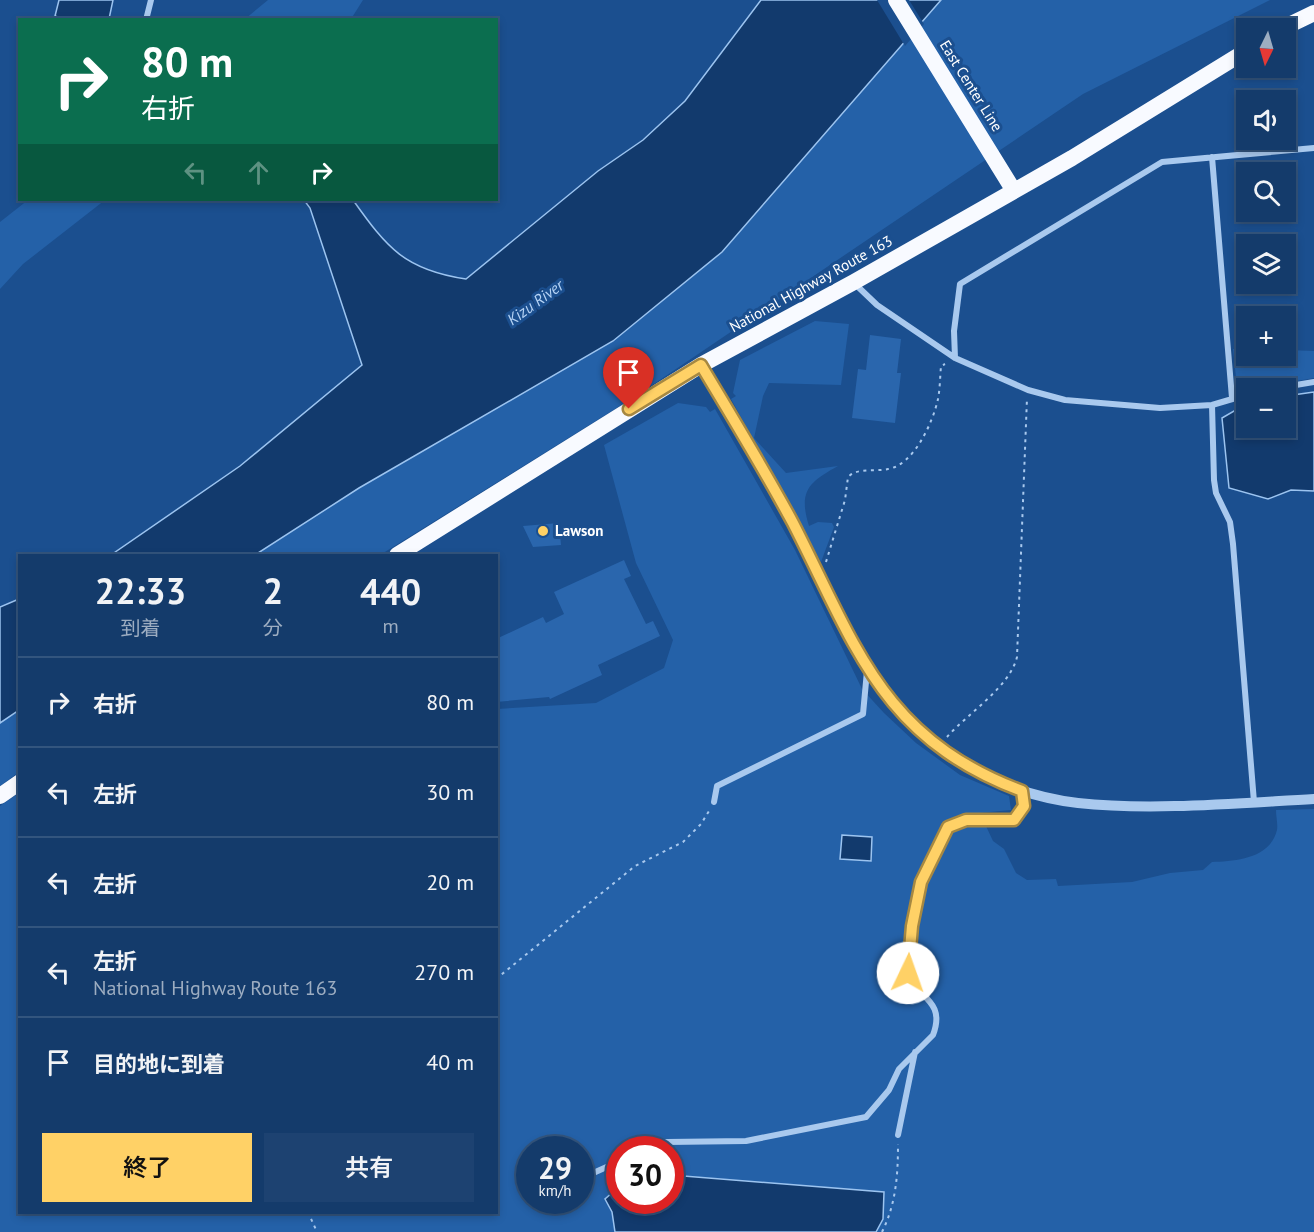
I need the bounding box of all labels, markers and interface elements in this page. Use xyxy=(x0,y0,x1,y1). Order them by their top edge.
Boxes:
north arrow xyxy=(1236,18,1296,78)
map controls xyxy=(1236,18,1296,438)
text: 80 m xyxy=(141,34,233,89)
street label: East Center Line xyxy=(936,37,1007,135)
icon: right xyxy=(42,42,120,120)
button: sound xyxy=(1236,90,1296,150)
text: 右折 xyxy=(141,91,195,125)
icon: left xyxy=(179,156,212,189)
icon: ahead xyxy=(242,156,275,189)
icon: right xyxy=(305,156,338,189)
button: search xyxy=(1236,162,1296,222)
street label: National Highway Route 163 xyxy=(726,231,896,336)
button: layers xyxy=(1236,234,1296,294)
water label: Kizu River xyxy=(503,274,569,329)
button: + xyxy=(1236,306,1296,366)
pin xyxy=(603,347,654,409)
icon: arrive xyxy=(612,356,645,389)
button: − xyxy=(1236,378,1296,438)
place label: Lawson xyxy=(555,521,604,540)
marker: Lawson xyxy=(536,524,550,538)
text: 22:33 xyxy=(95,567,186,614)
text: 2 xyxy=(263,567,283,614)
text: 440 xyxy=(360,568,421,615)
text: m xyxy=(382,613,399,639)
text: 到着 xyxy=(120,615,160,641)
text: 分 xyxy=(263,615,283,641)
icon: right xyxy=(42,686,75,719)
text: 80 m xyxy=(426,688,474,716)
text: 右折 xyxy=(93,690,137,718)
icon: left xyxy=(42,776,75,809)
text: 30 m xyxy=(426,778,474,806)
text: 左折 xyxy=(93,780,137,808)
icon: left xyxy=(42,866,75,899)
text: 20 m xyxy=(426,868,474,896)
text: 左折 xyxy=(93,870,137,898)
position arrow xyxy=(876,941,940,1005)
text: 左折 xyxy=(93,947,137,975)
icon: left xyxy=(42,956,75,989)
text: 270 m xyxy=(414,958,474,986)
text: National Highway Route 163 xyxy=(93,975,338,1001)
icon: arrive xyxy=(42,1046,75,1079)
text: 40 m xyxy=(426,1048,474,1076)
text: 目的地に到着 xyxy=(93,1050,225,1078)
button: 終了 xyxy=(42,1133,252,1202)
button: 共有 xyxy=(264,1133,474,1202)
speed limit sign: 30 xyxy=(606,1136,684,1214)
text: 29 xyxy=(538,1148,572,1187)
text: km/h xyxy=(539,1181,571,1200)

